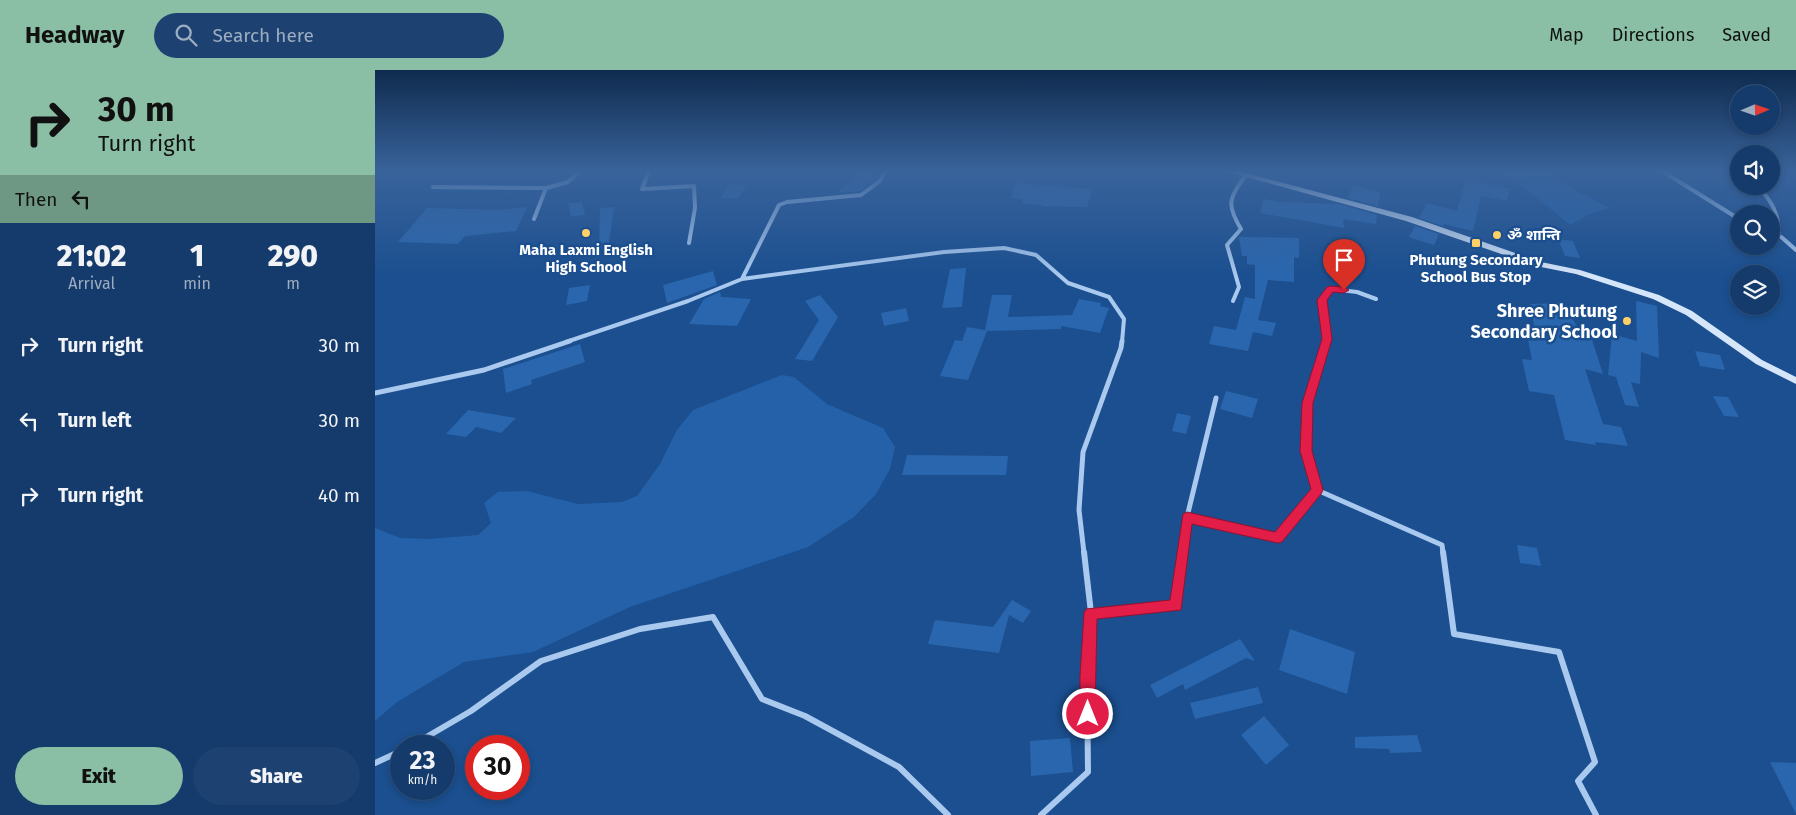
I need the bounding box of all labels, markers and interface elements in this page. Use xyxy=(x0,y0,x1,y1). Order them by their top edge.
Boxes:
search box xyxy=(154,13,504,58)
text: Headway xyxy=(25,21,124,49)
icon: search xyxy=(172,21,200,49)
text: Search here xyxy=(212,24,314,47)
text: Map xyxy=(1549,24,1584,46)
text: Directions xyxy=(1612,24,1694,46)
text: Saved xyxy=(1722,24,1771,46)
north arrow xyxy=(1730,85,1780,135)
map controls xyxy=(1730,85,1780,315)
text: 30 m xyxy=(98,88,175,130)
icon: right xyxy=(15,90,80,155)
text: Turn right xyxy=(98,130,195,157)
button: sound xyxy=(1730,145,1780,195)
icon: left xyxy=(67,185,95,213)
text: Then xyxy=(15,188,57,211)
button: search xyxy=(1730,205,1780,255)
place label: ॐ शान्ति xyxy=(1507,226,1561,244)
marker: Maha Laxmi English High School xyxy=(580,227,592,239)
marker: ॐ शान्ति xyxy=(1491,229,1503,241)
marker: Phutung Secondary School Bus Stop xyxy=(1470,237,1482,249)
text: 21:02 xyxy=(57,238,127,274)
text: 1 xyxy=(190,238,204,274)
text: 290 xyxy=(268,238,318,274)
pin xyxy=(1323,239,1365,290)
place label: Maha Laxmi English High School xyxy=(519,241,653,276)
icon: arrive xyxy=(1330,246,1358,274)
place label: Phutung Secondary School Bus Stop xyxy=(1410,251,1543,286)
button: layers xyxy=(1730,265,1780,315)
text: Arrival xyxy=(68,274,115,293)
text: min xyxy=(183,274,211,293)
text: m xyxy=(286,274,300,293)
place label: Shree Phutung Secondary School xyxy=(1470,300,1618,343)
marker: Shree Phutung Secondary School xyxy=(1621,315,1633,327)
icon: right xyxy=(15,332,43,360)
text: Turn right xyxy=(58,334,143,357)
text: 30 m xyxy=(319,334,360,357)
icon: left xyxy=(15,407,43,435)
text: Turn left xyxy=(58,409,132,432)
text: 30 m xyxy=(319,409,360,432)
icon: right xyxy=(15,482,43,510)
text: Turn right xyxy=(58,484,143,507)
text: 40 m xyxy=(318,484,360,507)
position arrow xyxy=(1061,687,1113,739)
speed limit sign: 30 xyxy=(465,735,530,800)
text: 23 xyxy=(410,746,435,776)
button: Exit xyxy=(15,747,183,805)
button: Share xyxy=(193,747,360,805)
text: km/h xyxy=(408,773,437,787)

